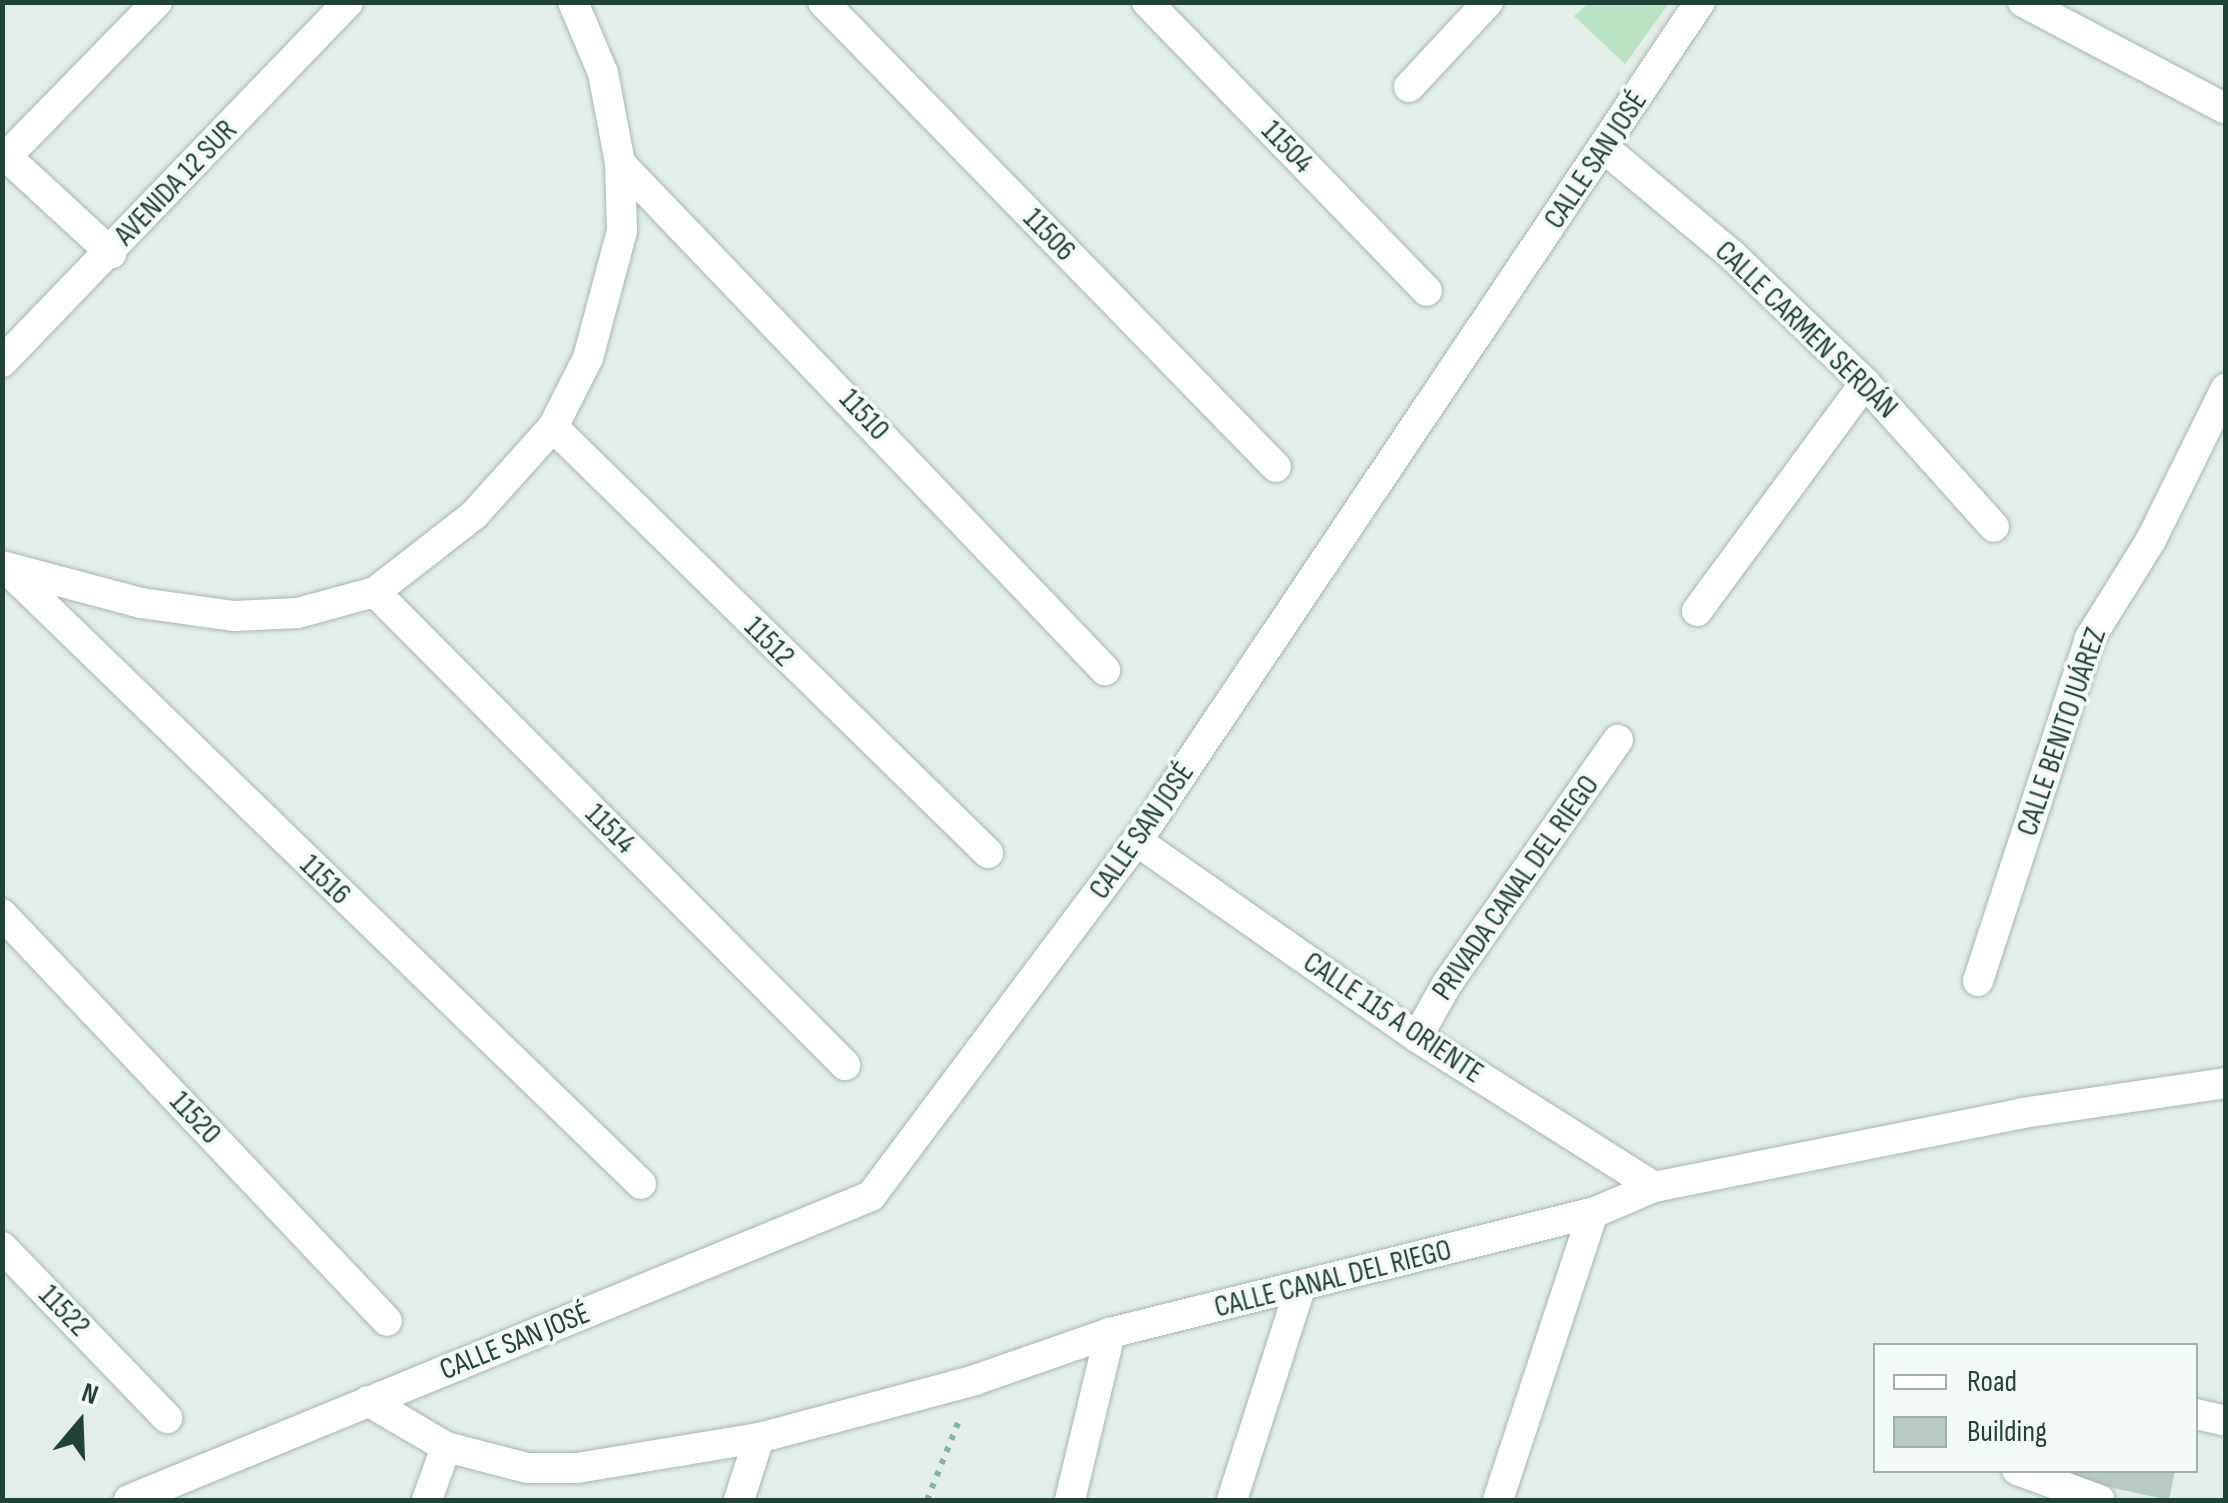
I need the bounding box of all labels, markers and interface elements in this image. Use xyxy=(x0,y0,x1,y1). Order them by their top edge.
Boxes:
street label: CALLE SAN JOSÉ xyxy=(1537,84,1655,236)
street label: AVENIDA 12 SUR xyxy=(107,113,245,253)
street label: 11504 xyxy=(1254,113,1320,181)
street label: 11506 xyxy=(1015,201,1083,269)
street label: CALLE CARMEN SERDÁN xyxy=(1707,234,1905,426)
street label: 11510 xyxy=(831,382,897,448)
street label: 11512 xyxy=(736,609,802,675)
street label: CALLE BENITO JUÁREZ xyxy=(2010,623,2114,841)
street label: CALLE SAN JOSÉ xyxy=(1082,756,1202,906)
street label: PRIVADA CANAL DEL RIEGO xyxy=(1425,769,1607,1007)
street label: 11514 xyxy=(577,796,643,862)
street label: 11516 xyxy=(292,847,358,913)
street label: CALLE 115 A ORIENTE xyxy=(1296,945,1490,1091)
street label: 11520 xyxy=(162,1084,228,1152)
street label: CALLE CANAL DEL RIEGO xyxy=(1211,1232,1455,1326)
street label: 11522 xyxy=(31,1278,97,1344)
street label: CALLE SAN JOSÉ xyxy=(435,1296,595,1388)
legend xyxy=(1873,1343,2198,1473)
text: Road xyxy=(1967,1364,2017,1400)
north arrow xyxy=(30,1373,130,1473)
text: N xyxy=(77,1376,102,1412)
text: Building xyxy=(1967,1414,2047,1450)

